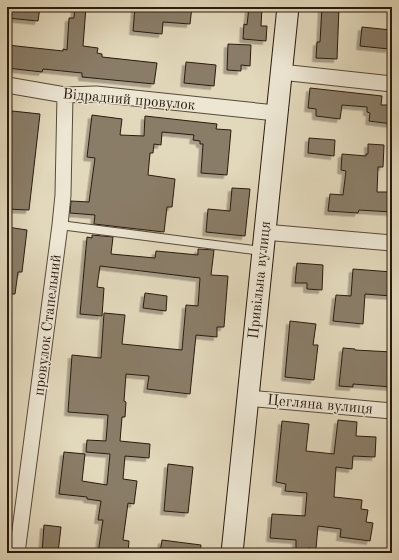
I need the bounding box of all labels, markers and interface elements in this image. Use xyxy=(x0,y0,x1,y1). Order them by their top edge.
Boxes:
street label: Відрадний провулок xyxy=(62,87,196,114)
street label: Привільна вулиця xyxy=(247,220,274,340)
street label: провулок Стапельний xyxy=(32,254,65,397)
street label: Цегляна вулиця xyxy=(266,393,374,418)

